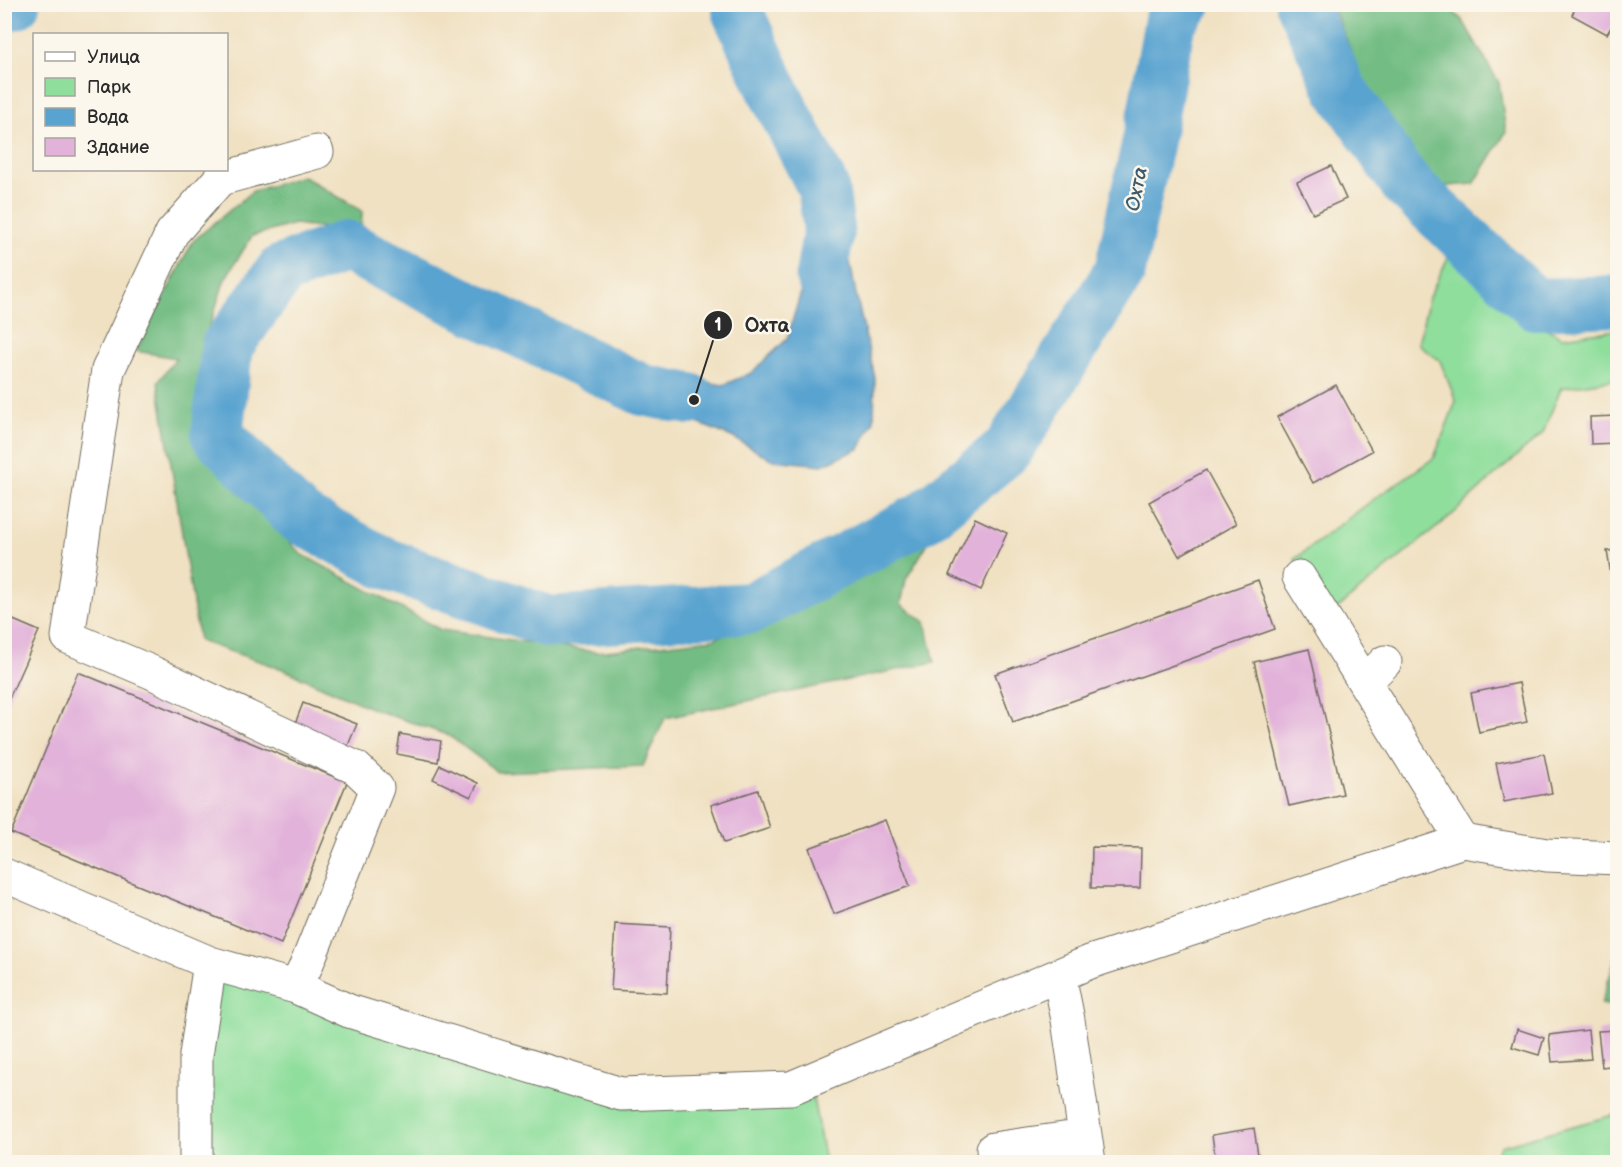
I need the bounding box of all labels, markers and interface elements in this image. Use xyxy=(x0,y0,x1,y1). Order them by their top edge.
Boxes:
legend xyxy=(33,33,228,171)
text: Улица xyxy=(87,47,141,68)
text: Парк xyxy=(87,77,131,98)
text: Вода xyxy=(87,107,129,128)
text: Здание xyxy=(87,137,149,158)
water label: Охта xyxy=(1121,165,1153,213)
callout: Охта xyxy=(703,306,801,344)
text: Охта xyxy=(745,314,790,338)
text: 1 xyxy=(714,315,722,336)

